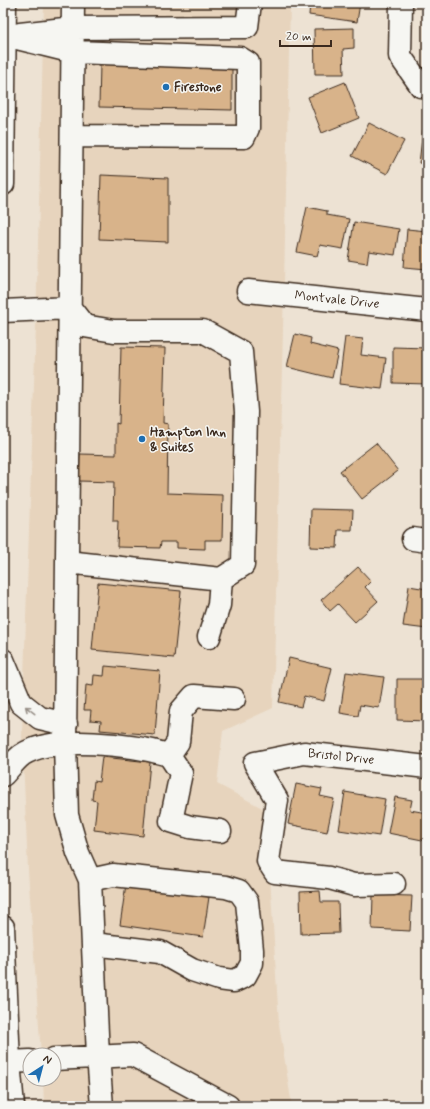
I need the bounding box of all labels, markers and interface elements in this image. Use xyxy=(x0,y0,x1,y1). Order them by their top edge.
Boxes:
scale bar xyxy=(280,22,331,48)
text: 20 m xyxy=(286,29,312,45)
place label: Firestone xyxy=(174,79,222,96)
marker: Firestone xyxy=(161,82,171,92)
street label: Montvale Drive xyxy=(294,287,380,313)
place label: Hampton Inn & Suites xyxy=(150,424,227,456)
marker: Hampton Inn & Suites xyxy=(137,434,147,444)
one-way arrow xyxy=(25,706,36,714)
street label: Bristol Drive xyxy=(307,745,375,769)
north arrow xyxy=(22,1047,62,1087)
text: N xyxy=(40,1052,54,1068)

